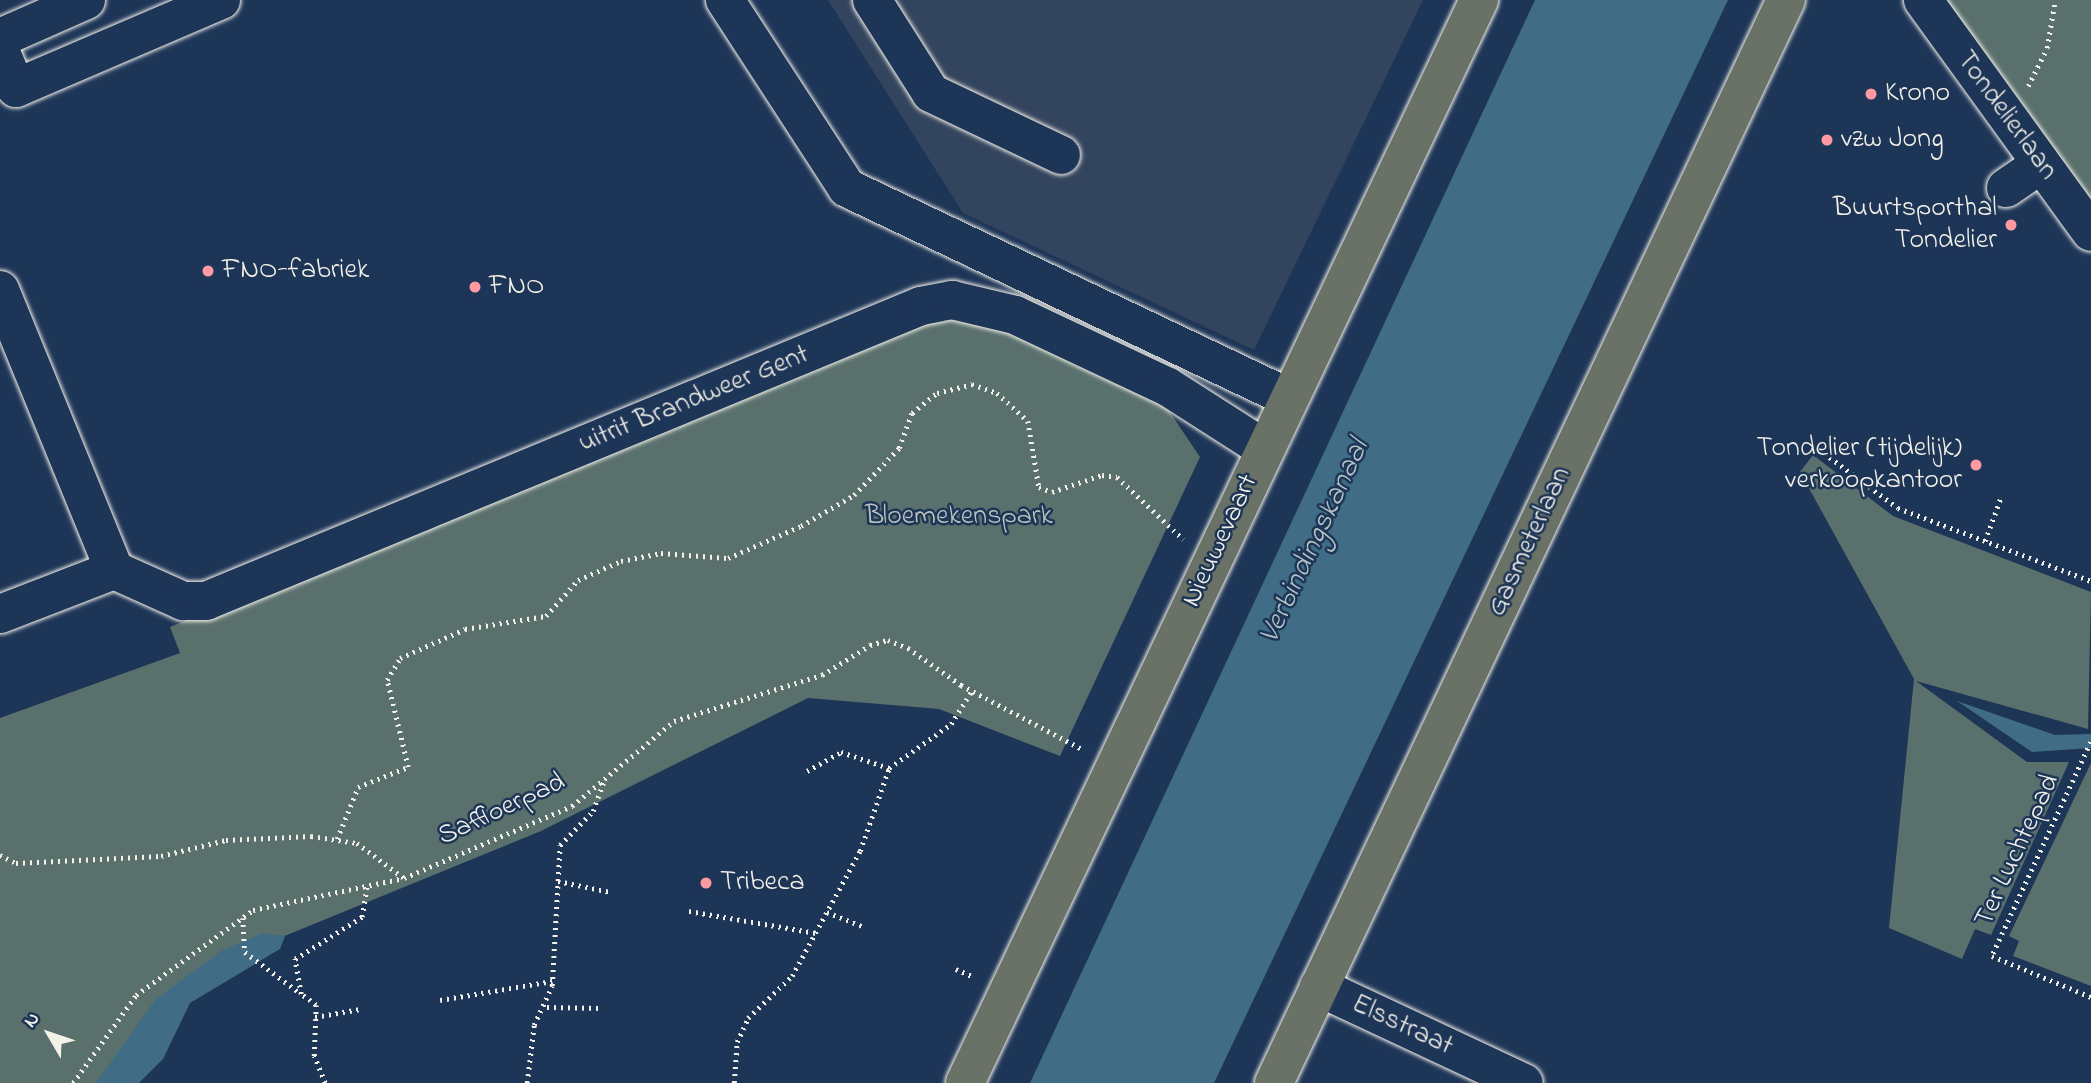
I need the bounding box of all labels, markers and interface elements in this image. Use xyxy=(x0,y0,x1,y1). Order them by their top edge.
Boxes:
street label: Tondelierlaan xyxy=(1948,45,2064,187)
place label: Krono xyxy=(1885,77,1950,111)
marker: Krono xyxy=(1863,86,1879,102)
place label: vzw Jong xyxy=(1841,123,1944,157)
marker: vzw Jong xyxy=(1819,132,1835,148)
place label: Buurtsporthal Tondelier xyxy=(1833,192,1997,258)
marker: Buurtsporthal Tondelier xyxy=(2003,217,2019,233)
place label: FNO-fabriek xyxy=(222,254,369,288)
marker: FNO-fabriek xyxy=(200,263,216,279)
place label: FNO xyxy=(489,270,544,304)
marker: FNO xyxy=(467,279,483,295)
street label: uitrit Brandweer Gent xyxy=(574,339,814,461)
place label: Tondelier (tijdelijk) verkoopkantoor xyxy=(1757,432,1962,498)
water label: Verbindingskanaal xyxy=(1252,435,1378,649)
marker: Tondelier (tijdelijk) verkoopkantoor xyxy=(1968,457,1984,473)
street label: Gasmeterlaan xyxy=(1481,462,1579,622)
street label: Nieuwevaart xyxy=(1176,469,1266,613)
park label: Bloemekenspark xyxy=(865,500,1053,534)
street label: Saffloerpad xyxy=(433,766,571,854)
street label: Ter Luchtepad xyxy=(1968,769,2068,933)
place label: Tribeca xyxy=(720,866,805,900)
marker: Tribeca xyxy=(698,875,714,891)
street label: Elsstraat xyxy=(1346,988,1458,1064)
north arrow xyxy=(14,999,84,1069)
text: N xyxy=(18,1007,47,1034)

